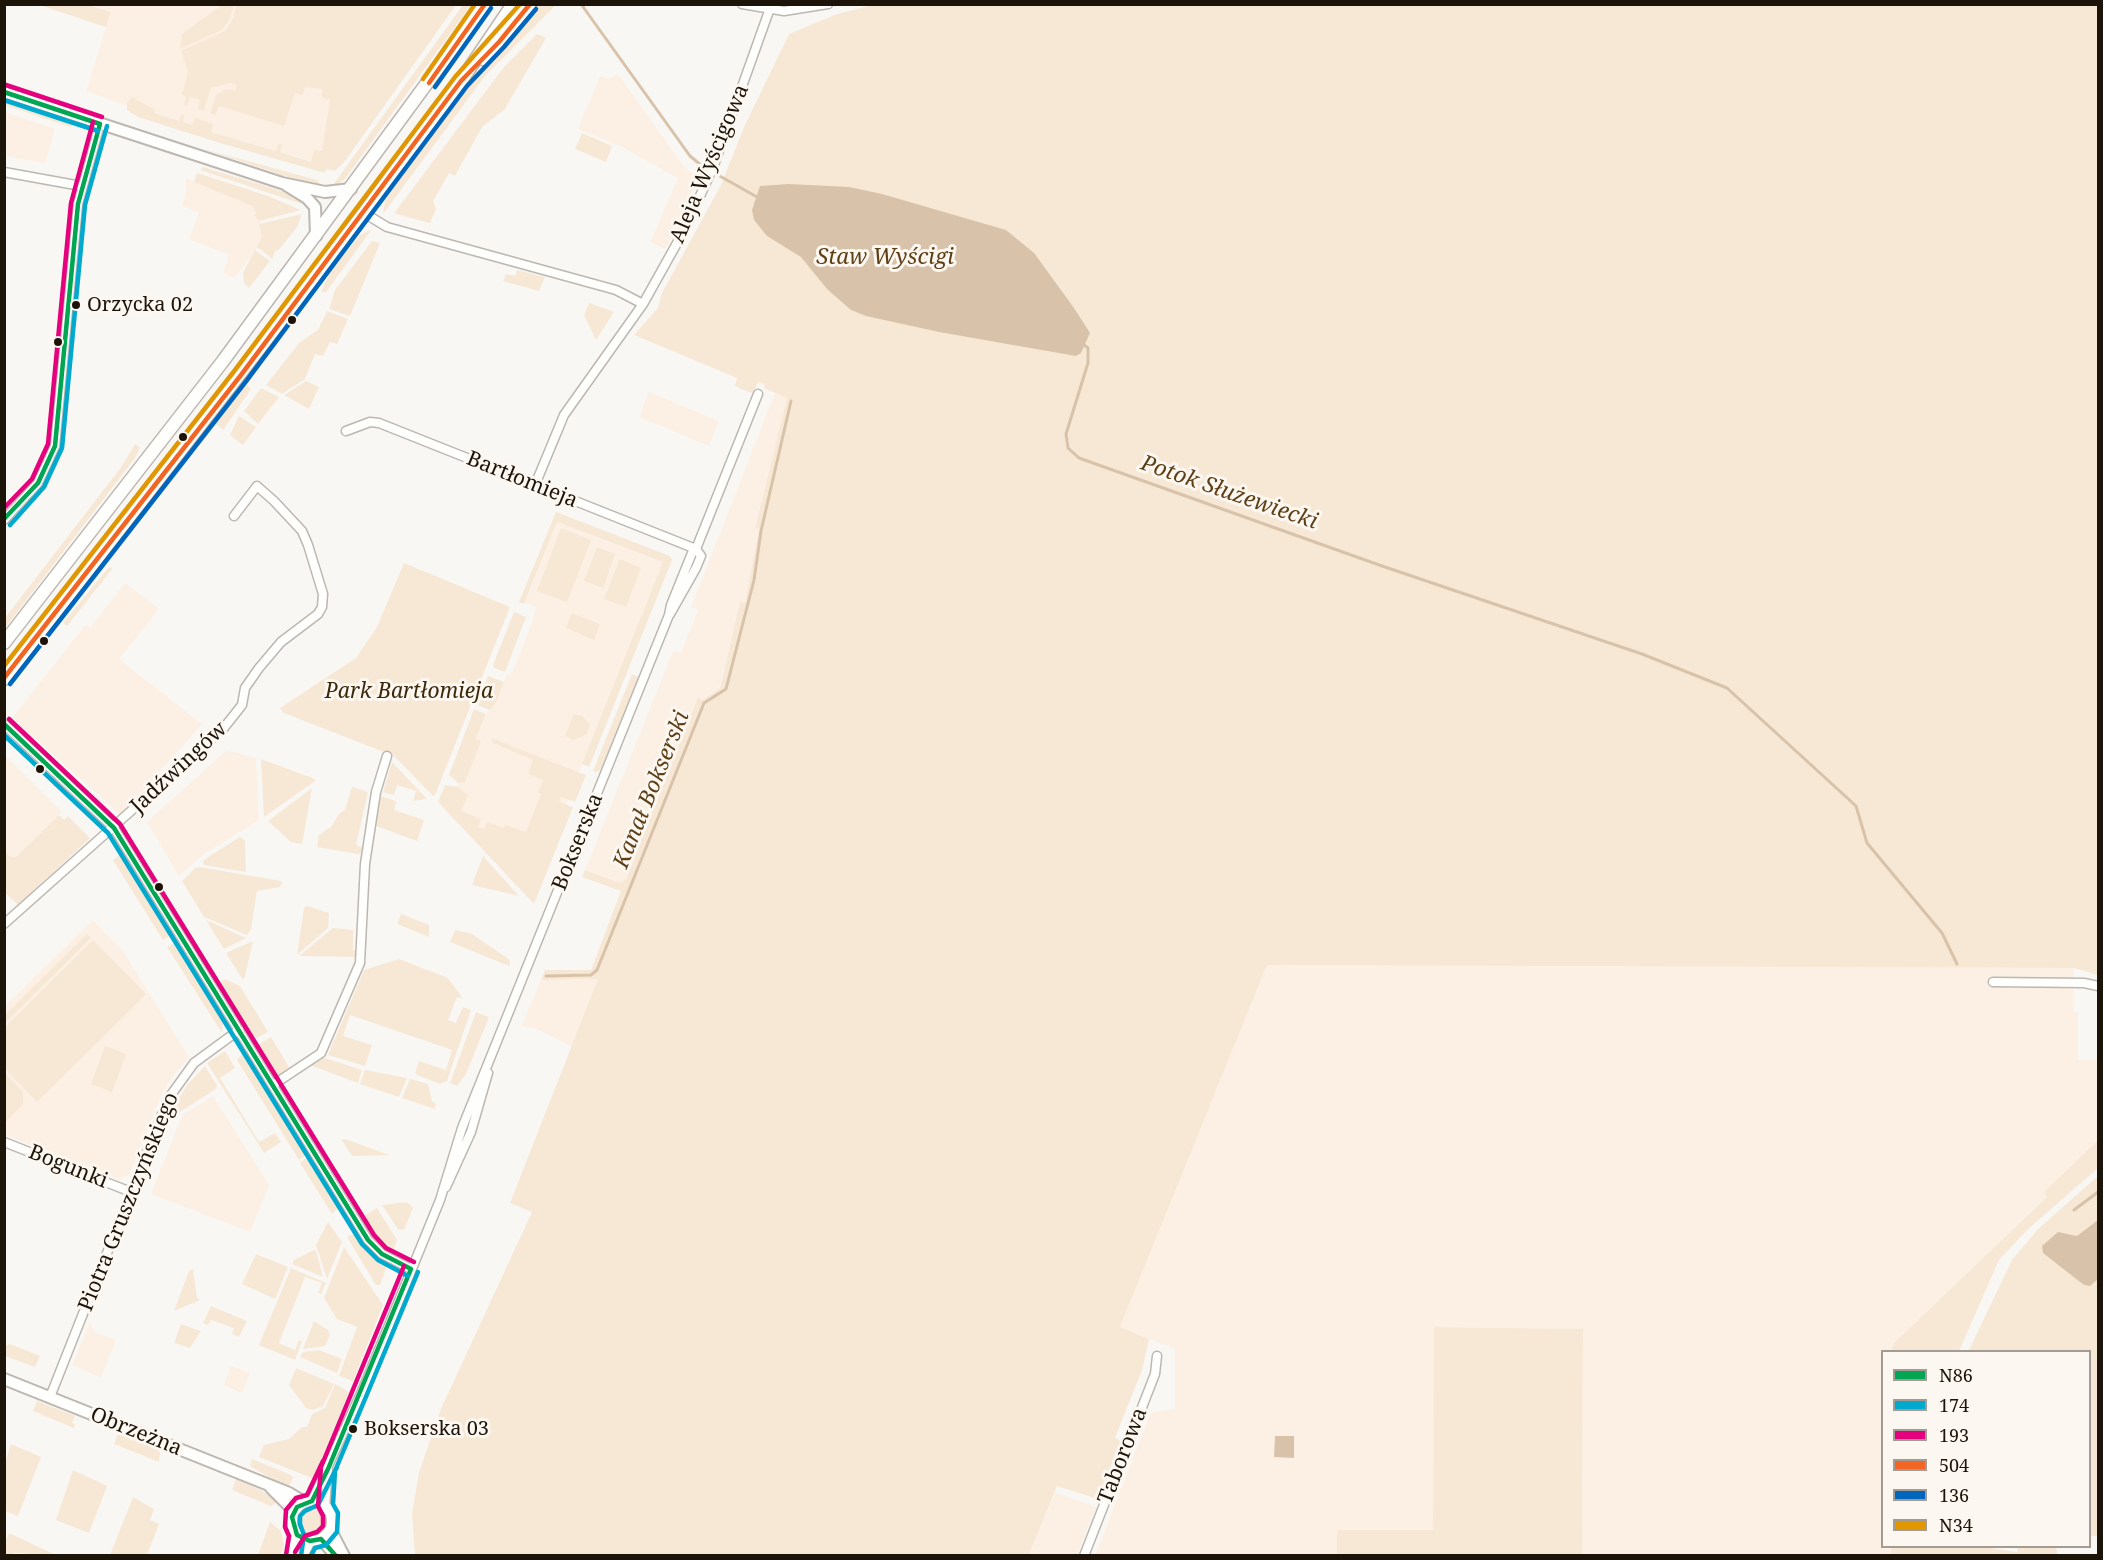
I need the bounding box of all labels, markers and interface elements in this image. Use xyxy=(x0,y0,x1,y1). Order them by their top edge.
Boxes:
street label: Aleja Wyścigowa xyxy=(665,81,755,247)
water label: Staw Wyścigi xyxy=(816,245,954,271)
place label: Orzycka 02 xyxy=(87,293,193,317)
marker: Orzycka 02 xyxy=(70,299,82,311)
unlabelled marker xyxy=(286,314,298,326)
unlabelled marker xyxy=(52,336,64,348)
unlabelled marker xyxy=(177,431,189,443)
street label: Bartłomieja xyxy=(463,446,581,514)
water label: Potok Służewiecki xyxy=(1137,450,1321,536)
unlabelled marker xyxy=(38,635,50,647)
park label: Park Bartłomieja xyxy=(325,679,493,705)
water label: Kanał Bokserski xyxy=(608,708,696,872)
street label: Jadźwingów xyxy=(125,717,233,819)
unlabelled marker xyxy=(34,763,46,775)
street label: Bokserska xyxy=(547,790,609,894)
unlabelled marker xyxy=(153,881,165,893)
street label: Piotra Gruszczyńskiego xyxy=(74,1089,184,1315)
street label: Bogunki xyxy=(25,1140,111,1194)
legend xyxy=(1881,1350,2091,1548)
text: N86 xyxy=(1939,1363,1973,1387)
text: 174 xyxy=(1939,1393,1969,1417)
street label: Obrzeżna xyxy=(87,1402,185,1462)
street label: Taborowa xyxy=(1093,1404,1153,1508)
place label: Bokserska 03 xyxy=(364,1417,489,1441)
marker: Bokserska 03 xyxy=(347,1423,359,1435)
text: 193 xyxy=(1939,1423,1969,1447)
text: 504 xyxy=(1939,1453,1969,1477)
text: 136 xyxy=(1939,1483,1969,1507)
text: N34 xyxy=(1939,1513,1973,1537)

